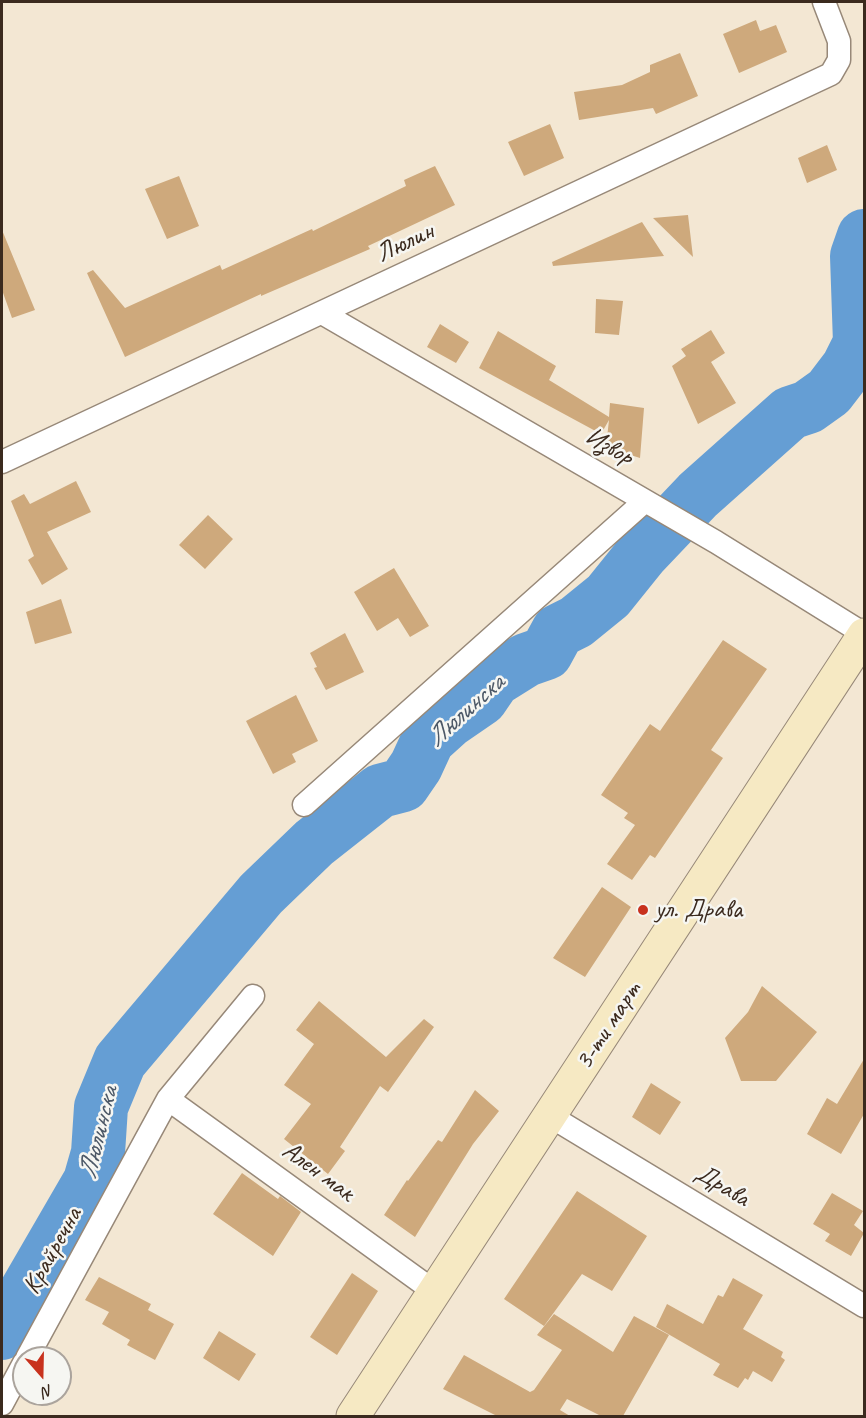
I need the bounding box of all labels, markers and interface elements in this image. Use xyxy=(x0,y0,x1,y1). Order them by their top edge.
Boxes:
street label: Люлин xyxy=(371,216,439,270)
street label: Извор xyxy=(580,421,638,473)
water label: Люлинска xyxy=(420,668,512,754)
place label: ул. Драва xyxy=(655,894,742,926)
marker: ул. Драва xyxy=(636,903,650,917)
street label: 3-ти март xyxy=(569,976,649,1076)
water label: Люлинска xyxy=(72,1084,126,1182)
street label: Ален мак xyxy=(276,1135,360,1209)
street label: Драва xyxy=(689,1158,755,1214)
street label: Крайречна xyxy=(17,1202,89,1300)
north arrow xyxy=(12,1346,72,1406)
text: N xyxy=(39,1380,56,1402)

